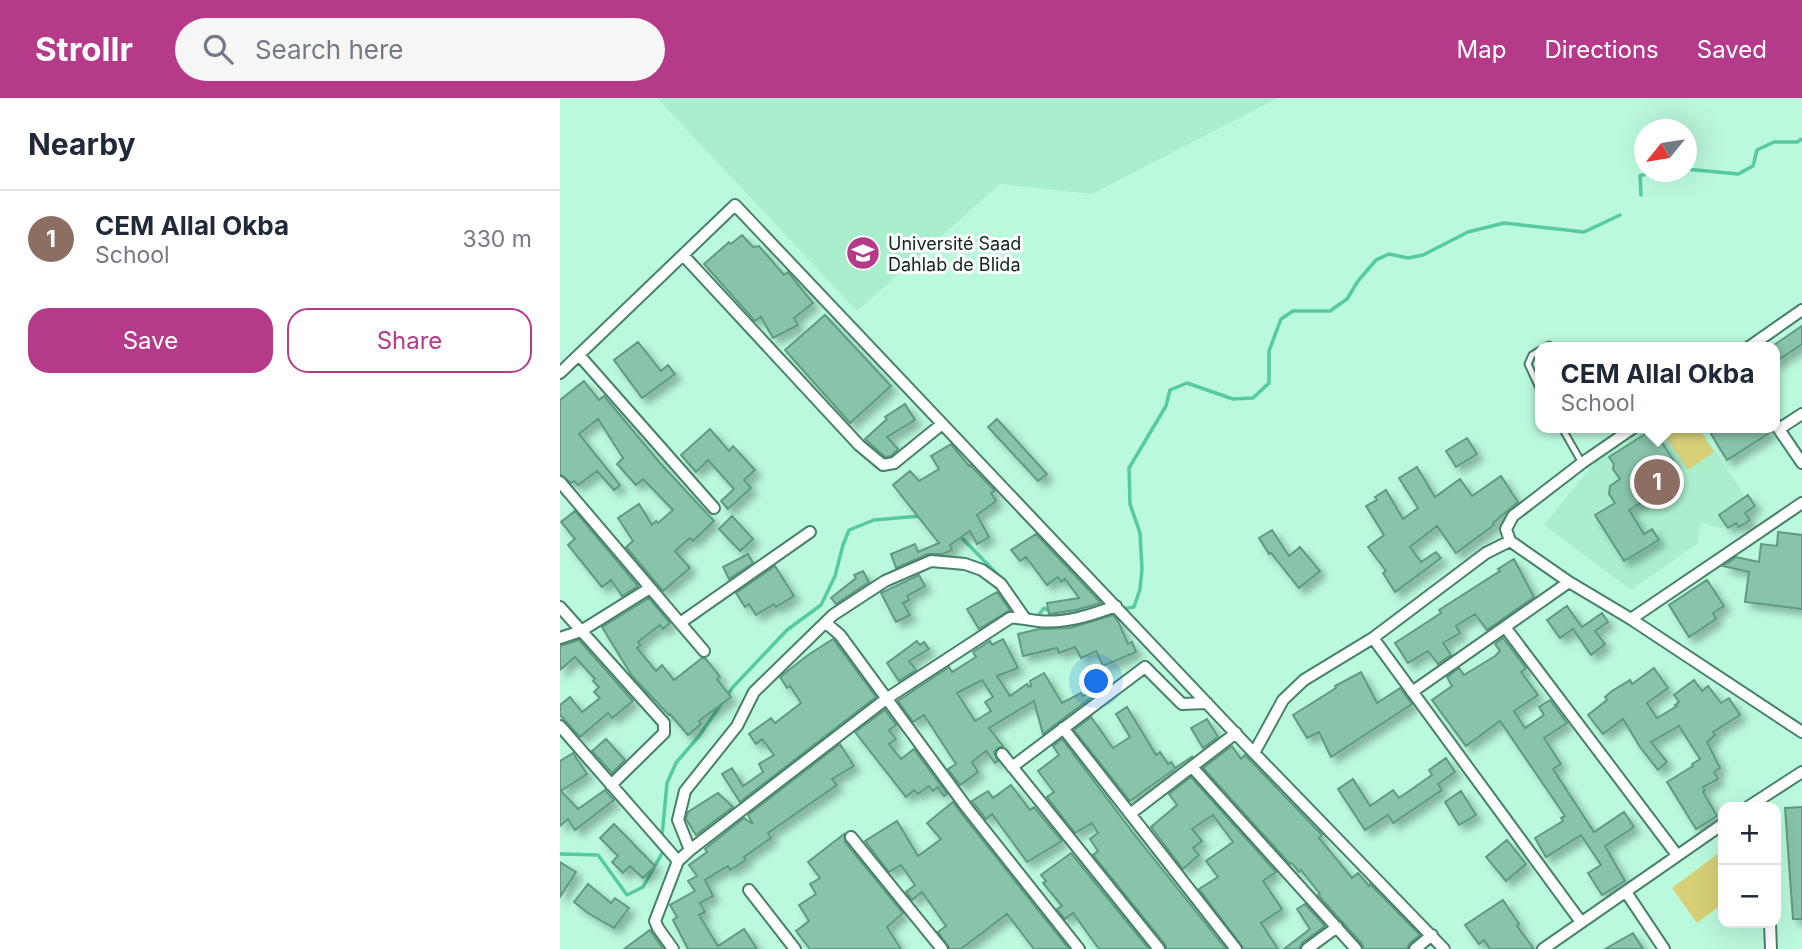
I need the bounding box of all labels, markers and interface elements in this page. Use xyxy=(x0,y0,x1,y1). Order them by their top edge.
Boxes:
search box xyxy=(175,18,665,81)
text: Strollr xyxy=(35,29,133,69)
icon: search xyxy=(199,30,237,68)
text: Search here xyxy=(255,34,404,65)
text: Map xyxy=(1457,35,1506,64)
text: Directions xyxy=(1544,35,1659,64)
text: Saved xyxy=(1697,35,1767,64)
north arrow xyxy=(1634,119,1697,182)
text: Nearby xyxy=(28,126,136,162)
text: CEM Allal Okba xyxy=(95,210,289,241)
text: 1 xyxy=(46,225,56,253)
text: 330 m xyxy=(462,225,532,253)
place label: Université Saad Dahlab de Blida xyxy=(888,233,1021,275)
school or university icon: Université Saad Dahlab de Blida xyxy=(844,234,882,272)
text: School xyxy=(95,241,170,269)
button: Save xyxy=(28,308,273,373)
button: Share xyxy=(287,308,532,373)
popup xyxy=(1535,342,1780,433)
text: CEM Allal Okba xyxy=(1560,358,1755,389)
text: School xyxy=(1560,389,1635,417)
pin: 1 xyxy=(1634,456,1680,508)
your location xyxy=(1079,664,1113,698)
map controls xyxy=(1718,802,1781,928)
button: + xyxy=(1718,802,1781,865)
button: − xyxy=(1718,865,1781,928)

